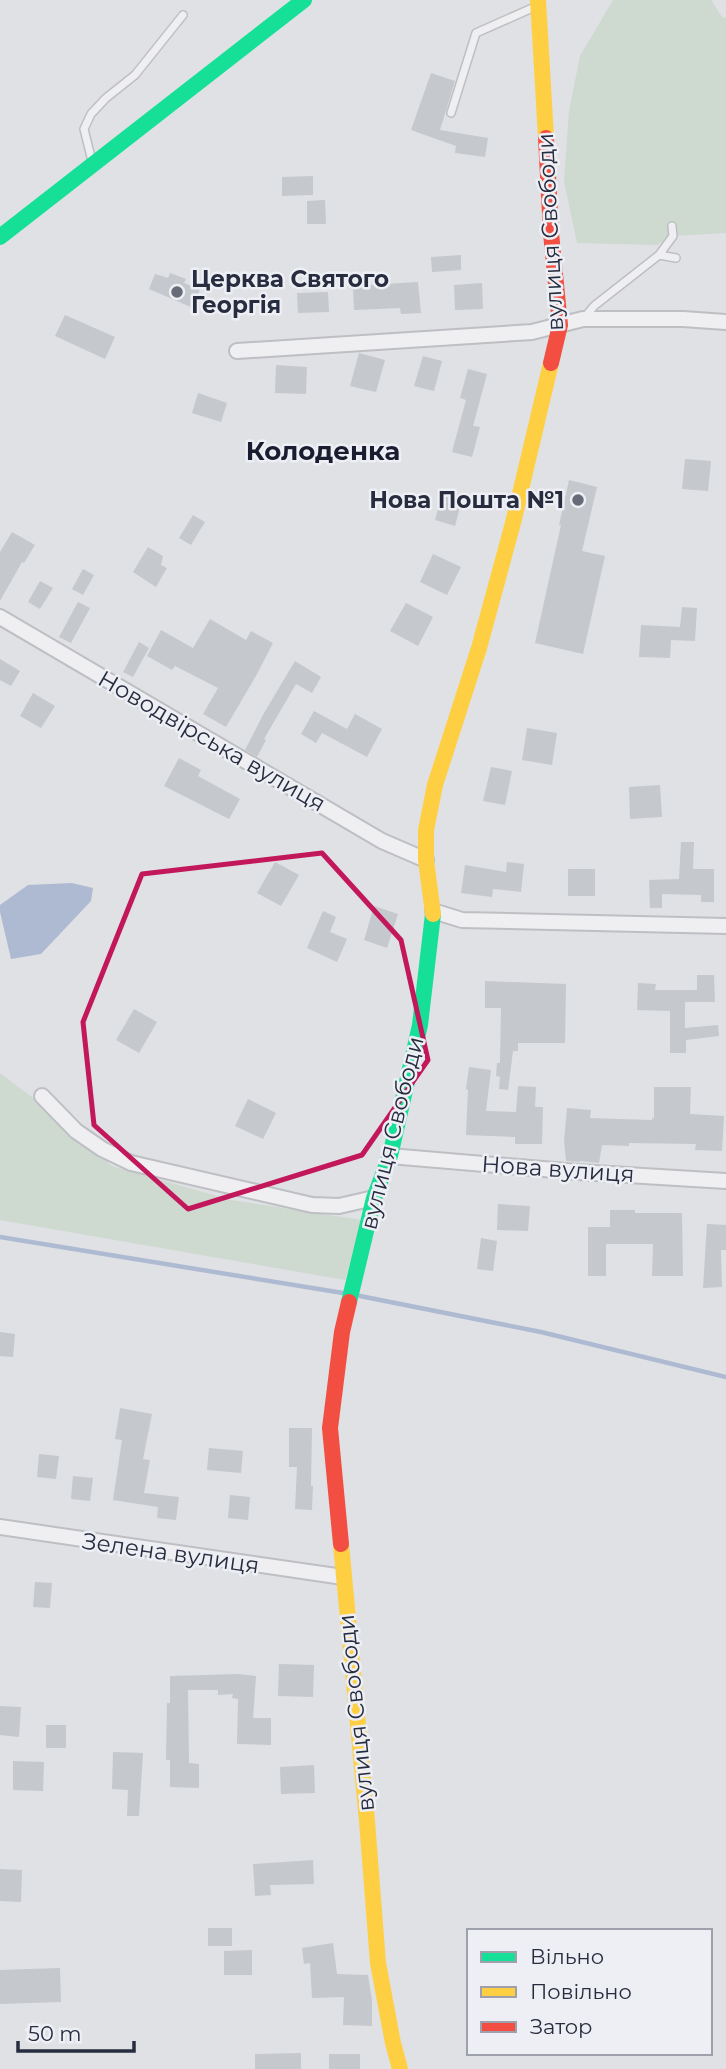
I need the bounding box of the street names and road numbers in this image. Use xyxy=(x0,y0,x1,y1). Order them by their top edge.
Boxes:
street label: вулиця Свободи xyxy=(531,132,569,332)
street label: Новодвірська вулиця xyxy=(93,664,331,818)
street label: вулиця Свободи xyxy=(354,1034,430,1232)
street label: Нова вулиця xyxy=(481,1150,635,1188)
street label: Зелена вулиця xyxy=(81,1527,261,1579)
street label: вулиця Свободи xyxy=(332,1613,380,1813)

